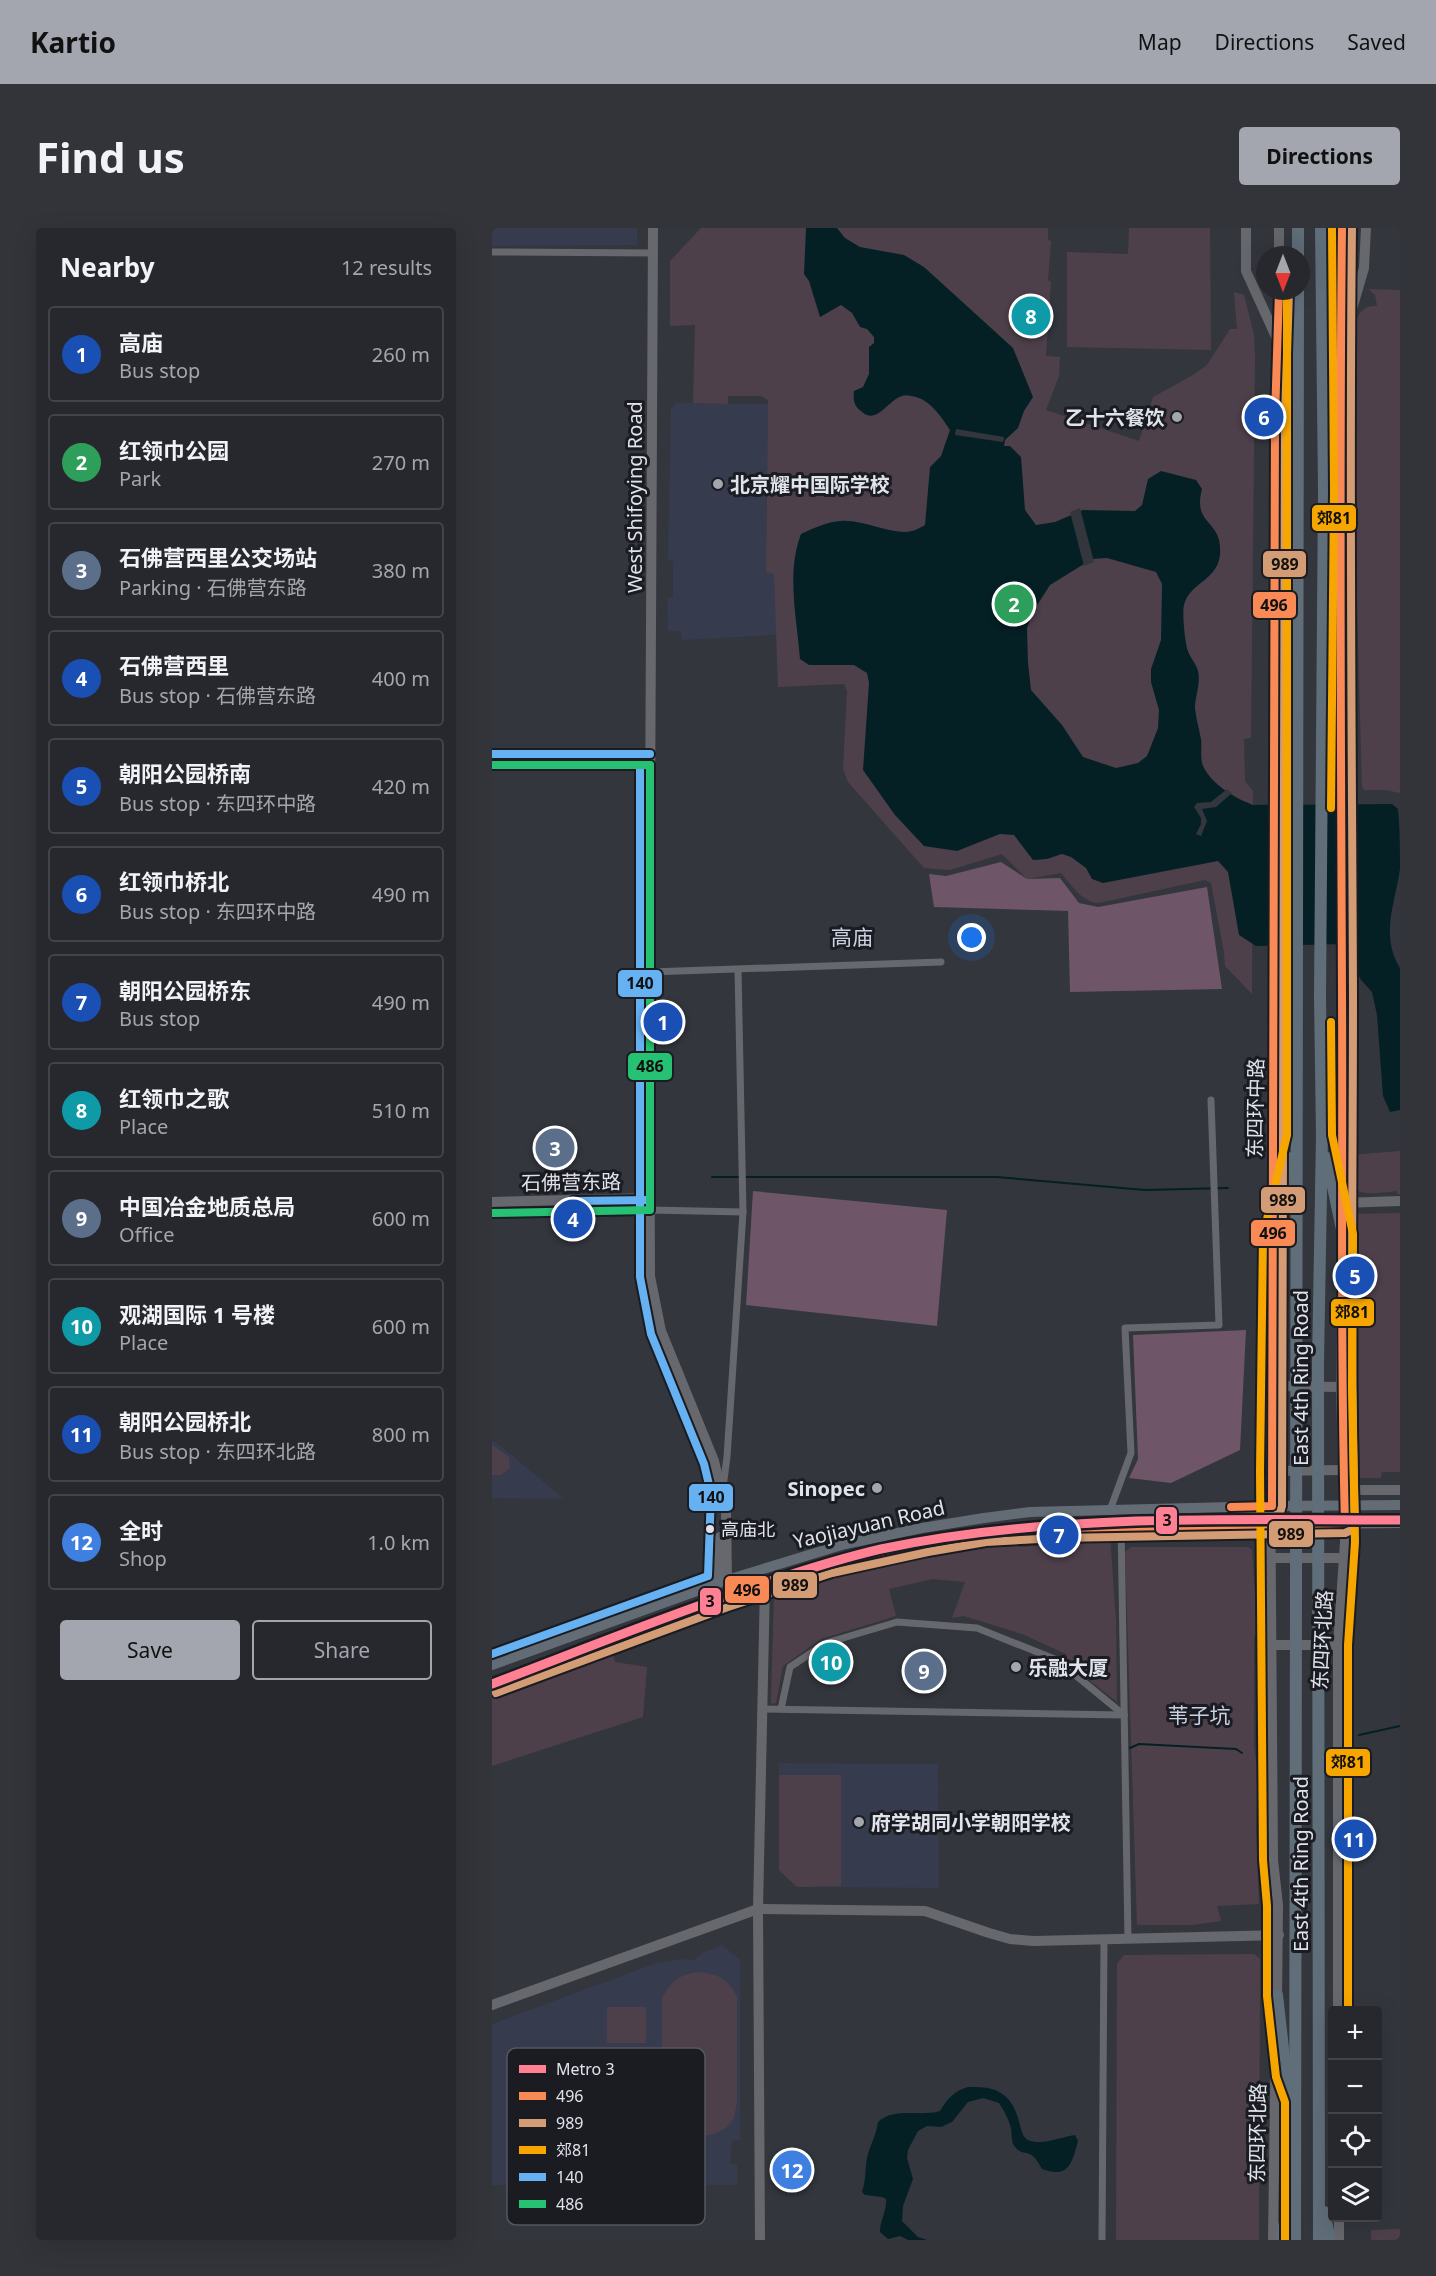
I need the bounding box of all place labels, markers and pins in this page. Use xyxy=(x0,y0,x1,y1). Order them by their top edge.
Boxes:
pin: 8 xyxy=(1012,294,1050,338)
pin: 6 xyxy=(1244,394,1284,440)
place label: 乙十六餐饮 xyxy=(1065,404,1165,431)
marker: 乙十六餐饮 xyxy=(1170,410,1184,424)
place label: 北京耀中国际学校 xyxy=(730,471,890,498)
marker: 北京耀中国际学校 xyxy=(711,477,725,491)
pin: 2 xyxy=(994,582,1034,626)
pin: 1 xyxy=(644,1000,682,1044)
pin: 3 xyxy=(536,1126,574,1170)
pin: 4 xyxy=(554,1196,592,1242)
pin: 5 xyxy=(1336,1254,1374,1298)
place label: Sinopec xyxy=(788,1475,865,1502)
marker: Sinopec xyxy=(870,1481,884,1495)
pin: 7 xyxy=(1040,1512,1078,1558)
place label: 高庙北 xyxy=(721,1517,775,1541)
marker: 高庙北 xyxy=(704,1523,716,1535)
pin: 10 xyxy=(812,1640,850,1684)
pin: 9 xyxy=(904,1648,944,1694)
place label: 乐融大厦 xyxy=(1028,1654,1108,1681)
marker: 乐融大厦 xyxy=(1009,1660,1023,1674)
place label: 府学胡同小学朝阳学校 xyxy=(871,1809,1071,1836)
marker: 府学胡同小学朝阳学校 xyxy=(852,1815,866,1829)
pin: 11 xyxy=(1334,1816,1374,1862)
pin: 12 xyxy=(772,2148,812,2192)

